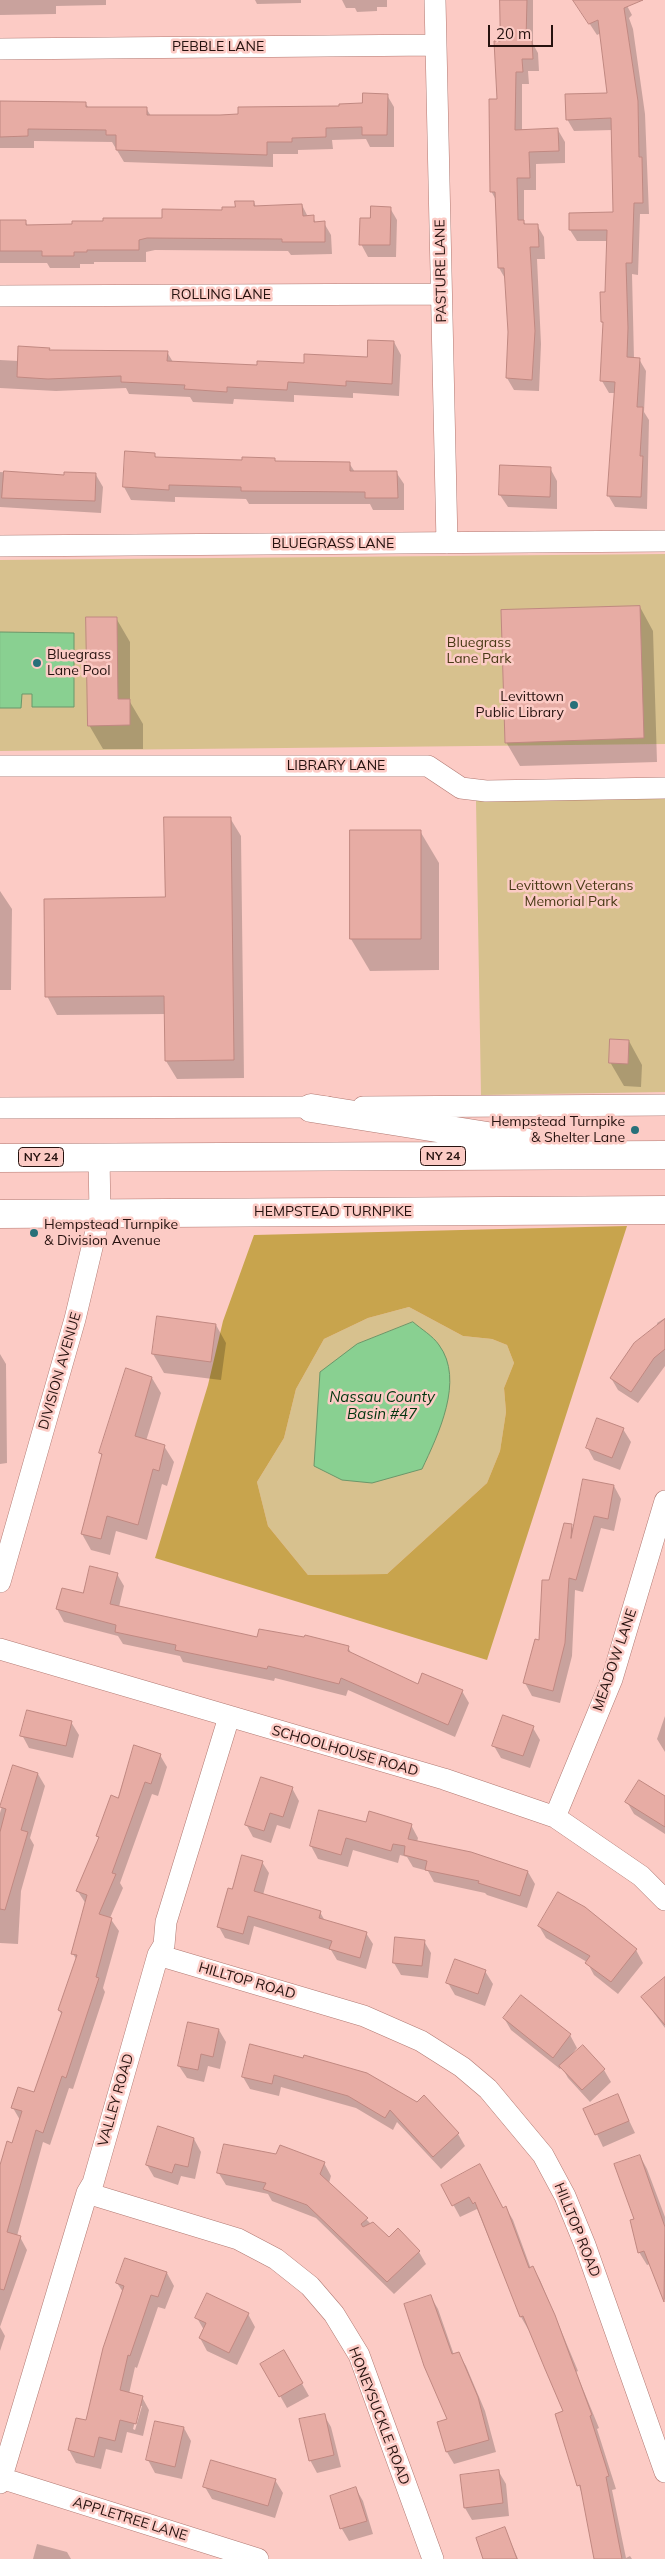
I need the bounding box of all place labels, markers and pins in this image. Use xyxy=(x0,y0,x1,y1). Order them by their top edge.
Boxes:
place label: Bluegrass Lane Pool xyxy=(47,647,111,680)
marker: Bluegrass Lane Pool xyxy=(31,657,43,669)
place label: Levittown Public Library xyxy=(476,689,564,722)
marker: Levittown Public Library xyxy=(568,699,580,711)
place label: Hempstead Turnpike & Shelter Lane xyxy=(491,1114,625,1146)
marker: Hempstead Turnpike & Shelter Lane xyxy=(629,1124,641,1136)
place label: Hempstead Turnpike & Division Avenue xyxy=(44,1217,178,1250)
marker: Hempstead Turnpike & Division Avenue xyxy=(28,1227,40,1239)

